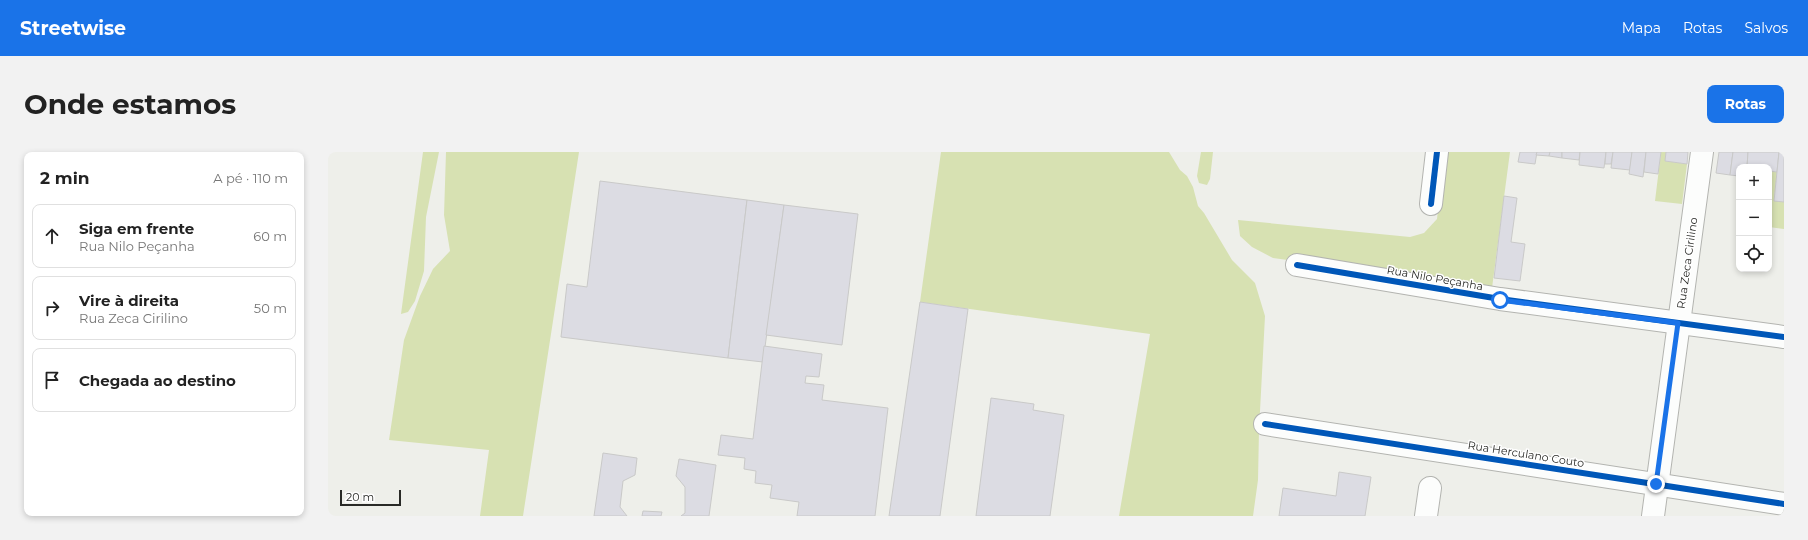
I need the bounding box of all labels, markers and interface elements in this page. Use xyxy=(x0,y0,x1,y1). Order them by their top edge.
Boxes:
text: Streetwise xyxy=(20,17,126,40)
text: Mapa xyxy=(1622,19,1661,37)
text: Rotas xyxy=(1683,19,1722,37)
text: Salvos xyxy=(1744,19,1788,37)
button: Rotas xyxy=(1707,85,1784,123)
text: Onde estamos xyxy=(24,87,236,121)
map controls xyxy=(1736,164,1772,272)
button: + xyxy=(1736,164,1772,200)
text: 2 min xyxy=(40,168,90,188)
text: A pé · 110 m xyxy=(213,170,288,186)
button: − xyxy=(1736,200,1772,236)
street label: Rua Zeca Cirilino xyxy=(1674,216,1700,310)
text: Siga em frente xyxy=(79,219,194,238)
icon: ahead xyxy=(41,225,63,247)
text: 60 m xyxy=(253,228,287,244)
button: locate xyxy=(1736,236,1772,272)
text: Rua Nilo Peçanha xyxy=(79,238,195,254)
street label: Rua Nilo Peçanha xyxy=(1386,263,1484,293)
text: Vire à direita xyxy=(79,291,179,310)
route start xyxy=(1491,291,1509,309)
icon: right xyxy=(41,297,63,319)
text: 50 m xyxy=(254,300,287,316)
text: Rua Zeca Cirilino xyxy=(79,310,188,326)
icon: arrive xyxy=(41,369,63,391)
text: Chegada ao destino xyxy=(79,371,236,390)
street label: Rua Herculano Couto xyxy=(1467,438,1585,470)
route end xyxy=(1647,475,1665,493)
scale bar xyxy=(340,488,401,507)
text: 20 m xyxy=(346,490,374,504)

